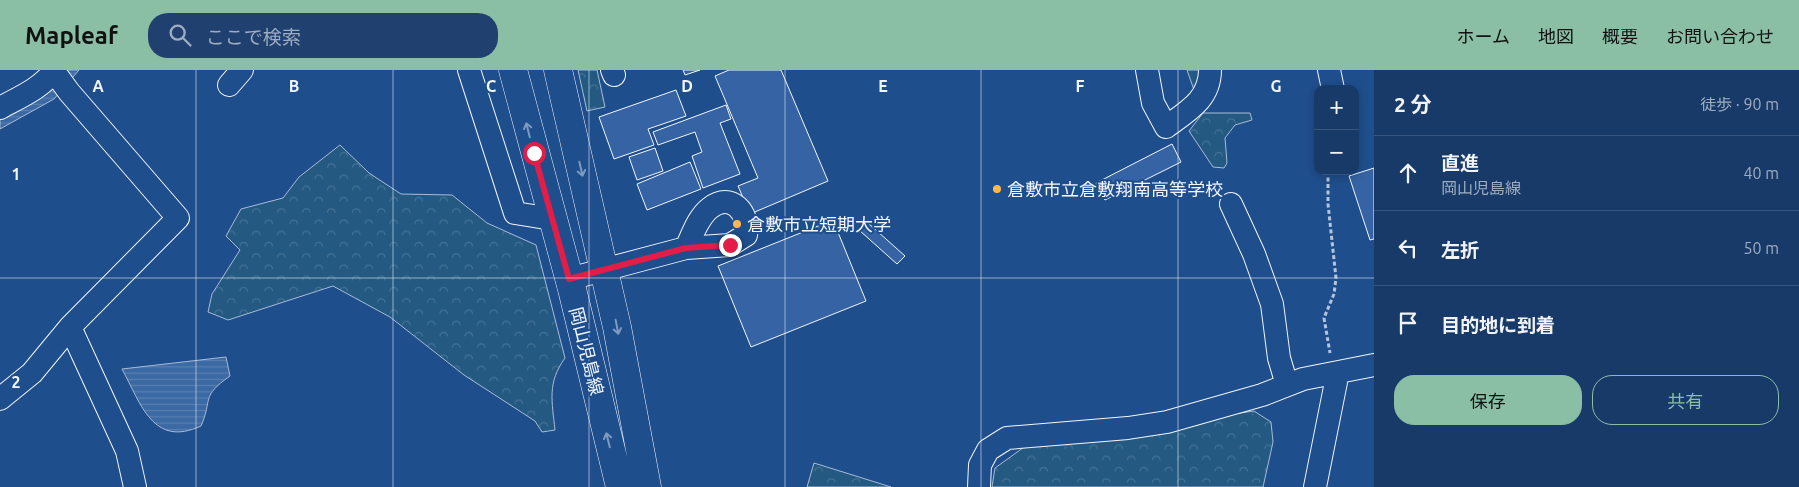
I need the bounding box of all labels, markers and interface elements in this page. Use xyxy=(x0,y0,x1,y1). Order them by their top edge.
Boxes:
search box xyxy=(148,13,498,58)
icon: search xyxy=(166,21,194,49)
text: Mapleaf xyxy=(25,22,118,49)
text: ここで検索 xyxy=(206,26,301,48)
text: ホーム xyxy=(1457,26,1510,46)
text: 地図 xyxy=(1538,26,1574,46)
text: 概要 xyxy=(1602,26,1638,46)
text: お問い合わせ xyxy=(1666,26,1774,46)
text: A xyxy=(92,77,104,95)
text: B xyxy=(289,77,299,95)
text: C xyxy=(486,77,496,95)
text: D xyxy=(681,77,693,95)
text: E xyxy=(878,77,888,95)
text: F xyxy=(1076,77,1085,95)
text: G xyxy=(1270,77,1282,95)
map controls xyxy=(1314,85,1359,175)
button: + xyxy=(1314,85,1359,130)
text: 2 分 xyxy=(1394,92,1432,116)
text: 徒歩 · 90 m xyxy=(1700,95,1779,113)
one-way arrow xyxy=(523,122,532,138)
button: − xyxy=(1314,130,1359,175)
route start xyxy=(523,142,546,165)
text: 直進 xyxy=(1441,152,1479,174)
icon: ahead xyxy=(1394,159,1422,187)
one-way arrow xyxy=(577,160,586,176)
text: 40 m xyxy=(1743,164,1779,182)
text: 1 xyxy=(11,165,21,183)
place label: 倉敷市立倉敷翔南高等学校 xyxy=(1007,179,1223,199)
text: 岡山児島線 xyxy=(1441,179,1521,197)
marker: 倉敷市立倉敷翔南高等学校 xyxy=(991,183,1003,195)
place label: 倉敷市立短期大学 xyxy=(747,214,891,234)
marker: 倉敷市立短期大学 xyxy=(731,218,743,230)
route end xyxy=(719,234,742,257)
icon: left xyxy=(1394,234,1422,262)
text: 左折 xyxy=(1441,239,1479,261)
text: 50 m xyxy=(1743,239,1779,257)
street label: 岡山児島線 xyxy=(566,305,608,397)
icon: arrive xyxy=(1394,309,1422,337)
text: 目的地に到着 xyxy=(1441,314,1555,336)
one-way arrow xyxy=(613,319,622,335)
text: 2 xyxy=(11,373,21,391)
button: 保存 xyxy=(1394,375,1582,425)
button: 共有 xyxy=(1592,375,1779,425)
one-way arrow xyxy=(603,432,612,448)

